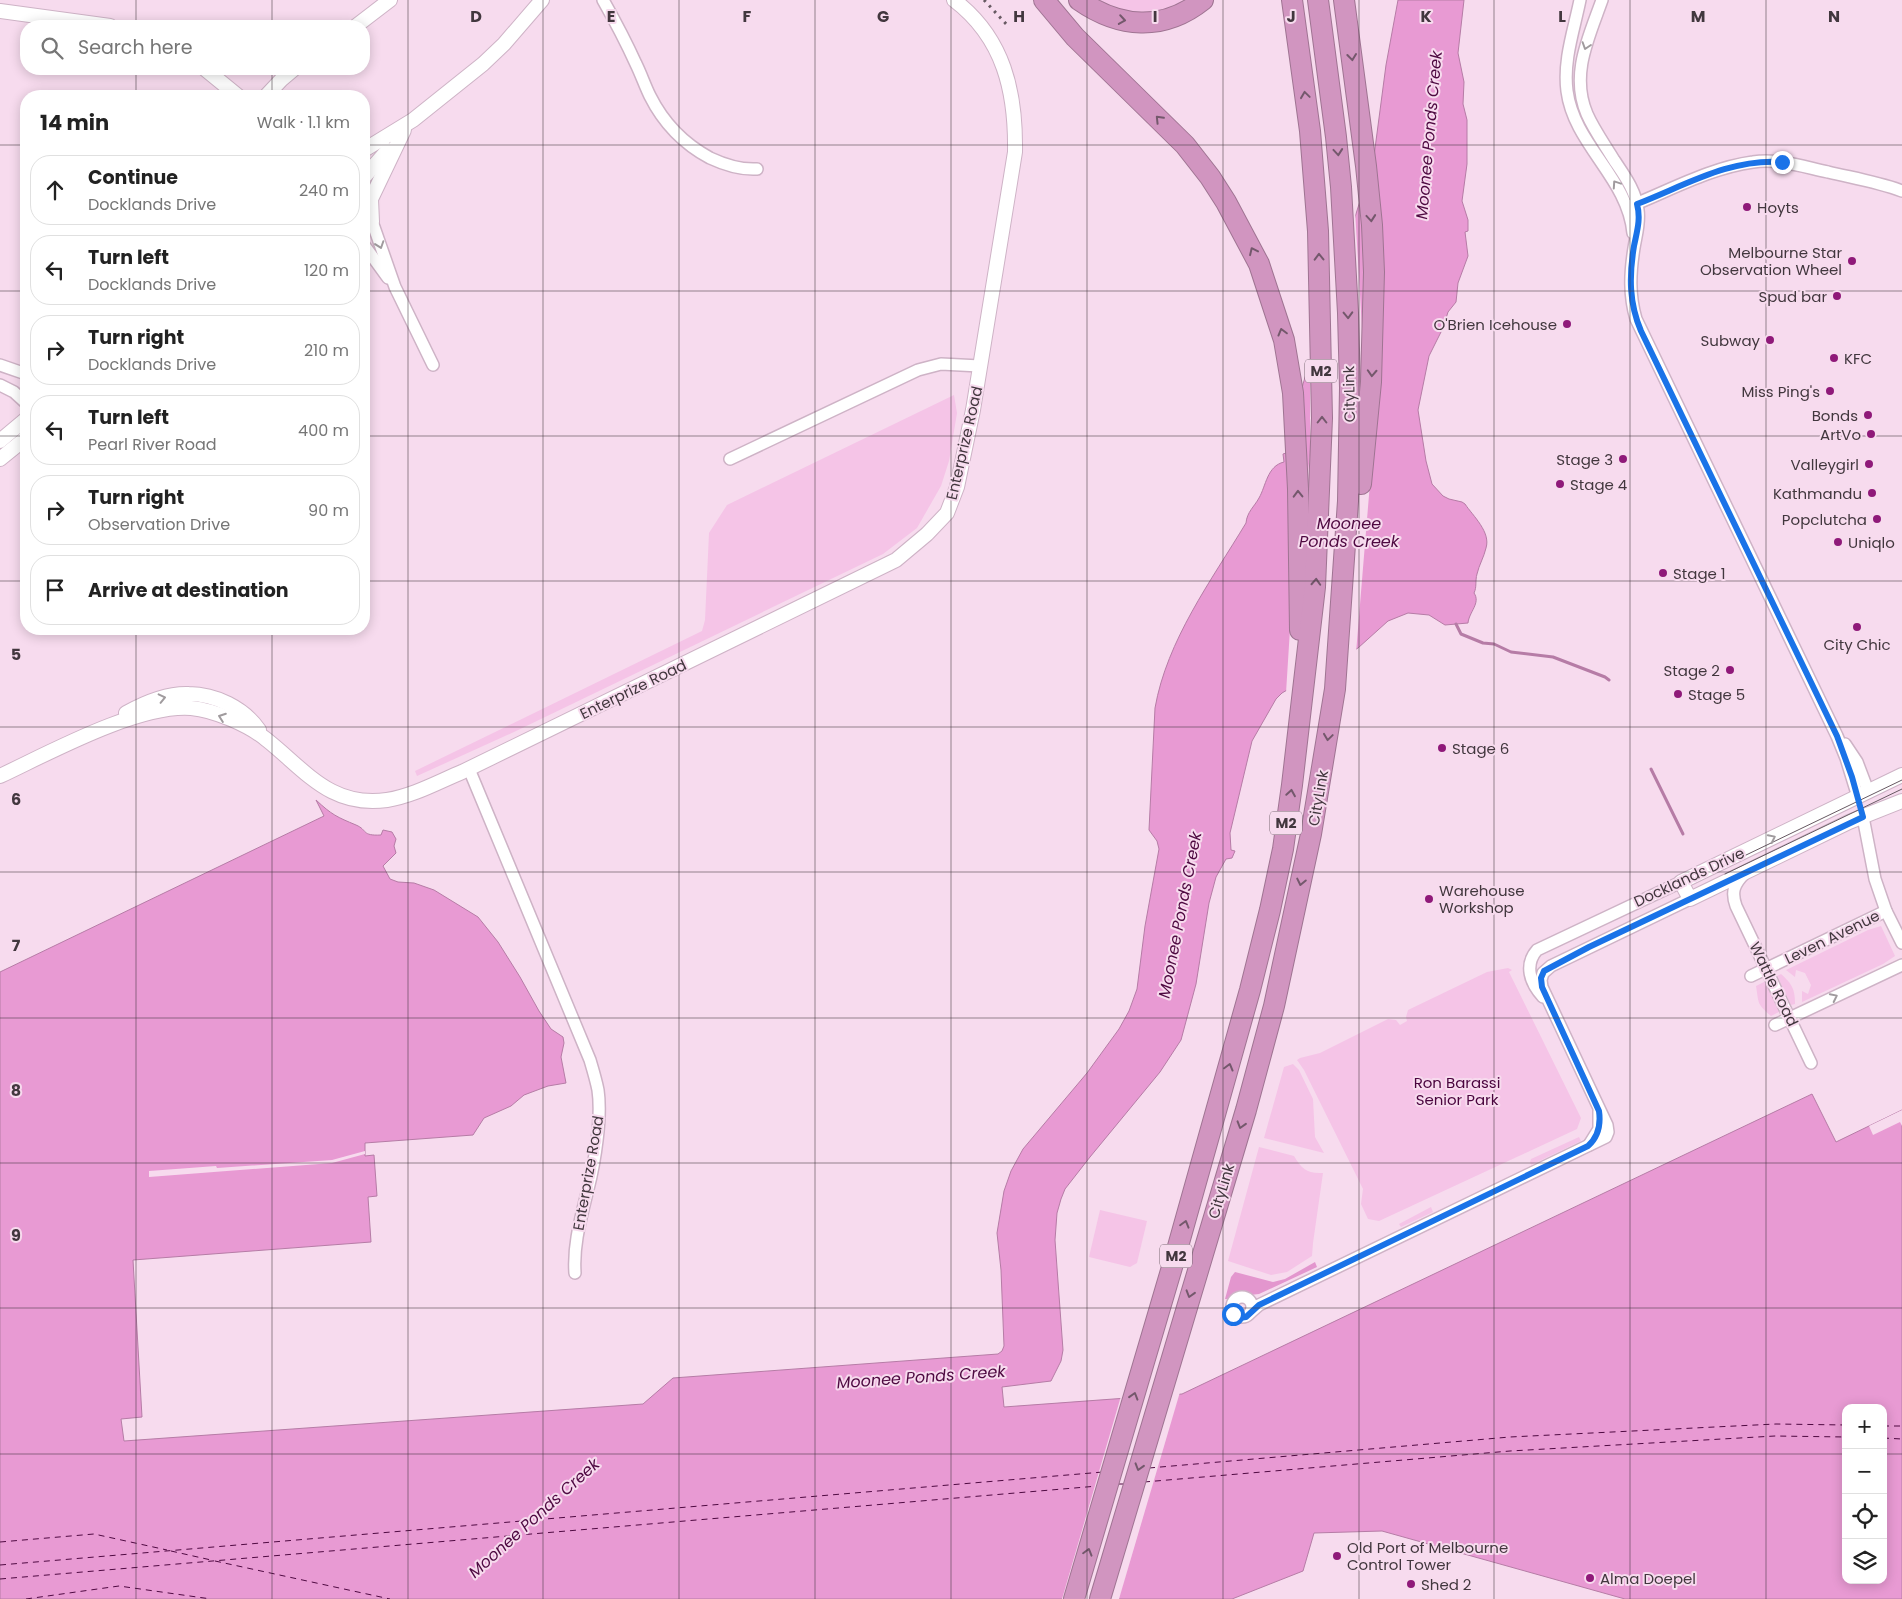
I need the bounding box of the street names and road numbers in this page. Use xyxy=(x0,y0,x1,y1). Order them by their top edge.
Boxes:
road number: M2 xyxy=(1305,360,1337,382)
street label: CityLink xyxy=(1338,365,1360,423)
street label: Enterprize Road xyxy=(941,384,987,502)
street label: Enterprize Road xyxy=(576,654,690,724)
street label: CityLink xyxy=(1303,768,1333,828)
road number: M2 xyxy=(1270,811,1302,834)
street label: Docklands Drive xyxy=(1630,842,1748,912)
street label: Leven Avenue xyxy=(1781,905,1883,969)
street label: Wattle Road xyxy=(1744,938,1804,1030)
street label: Enterprize Road xyxy=(568,1114,608,1232)
street label: CityLink xyxy=(1203,1161,1239,1221)
road number: M2 xyxy=(1160,1244,1192,1268)

